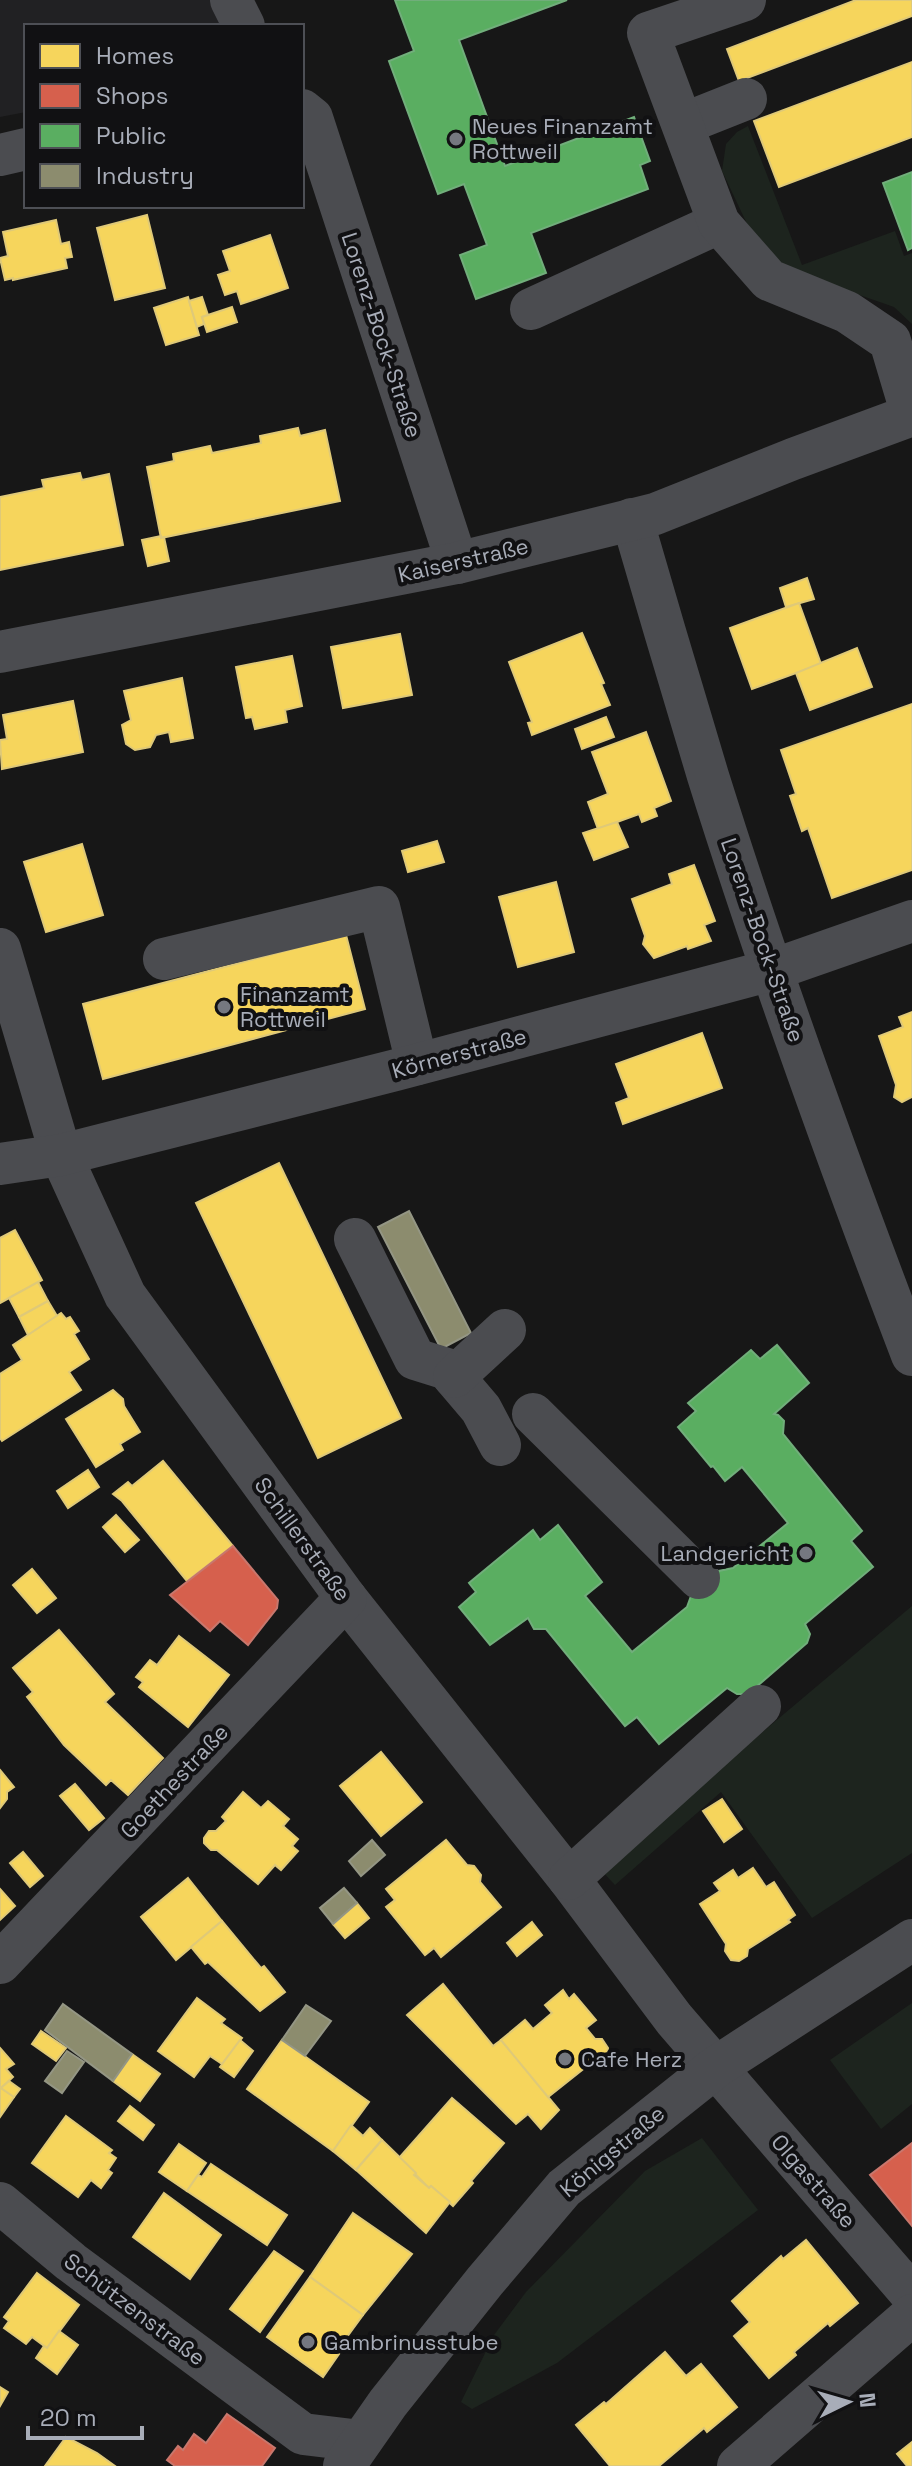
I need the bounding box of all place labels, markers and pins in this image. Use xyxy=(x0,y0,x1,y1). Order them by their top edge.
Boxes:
place label: Neues Finanzamt Rottweil xyxy=(472,112,653,165)
marker: Neues Finanzamt Rottweil xyxy=(447,130,465,148)
place label: Finanzamt Rottweil xyxy=(240,980,350,1033)
marker: Finanzamt Rottweil xyxy=(215,998,233,1016)
place label: Landgericht xyxy=(660,1539,790,1567)
marker: Landgericht xyxy=(797,1544,815,1562)
place label: Cafe Herz xyxy=(581,2045,682,2073)
marker: Cafe Herz xyxy=(556,2050,574,2068)
place label: Gambrinusstube xyxy=(324,2328,498,2356)
marker: Gambrinusstube xyxy=(299,2333,317,2351)

